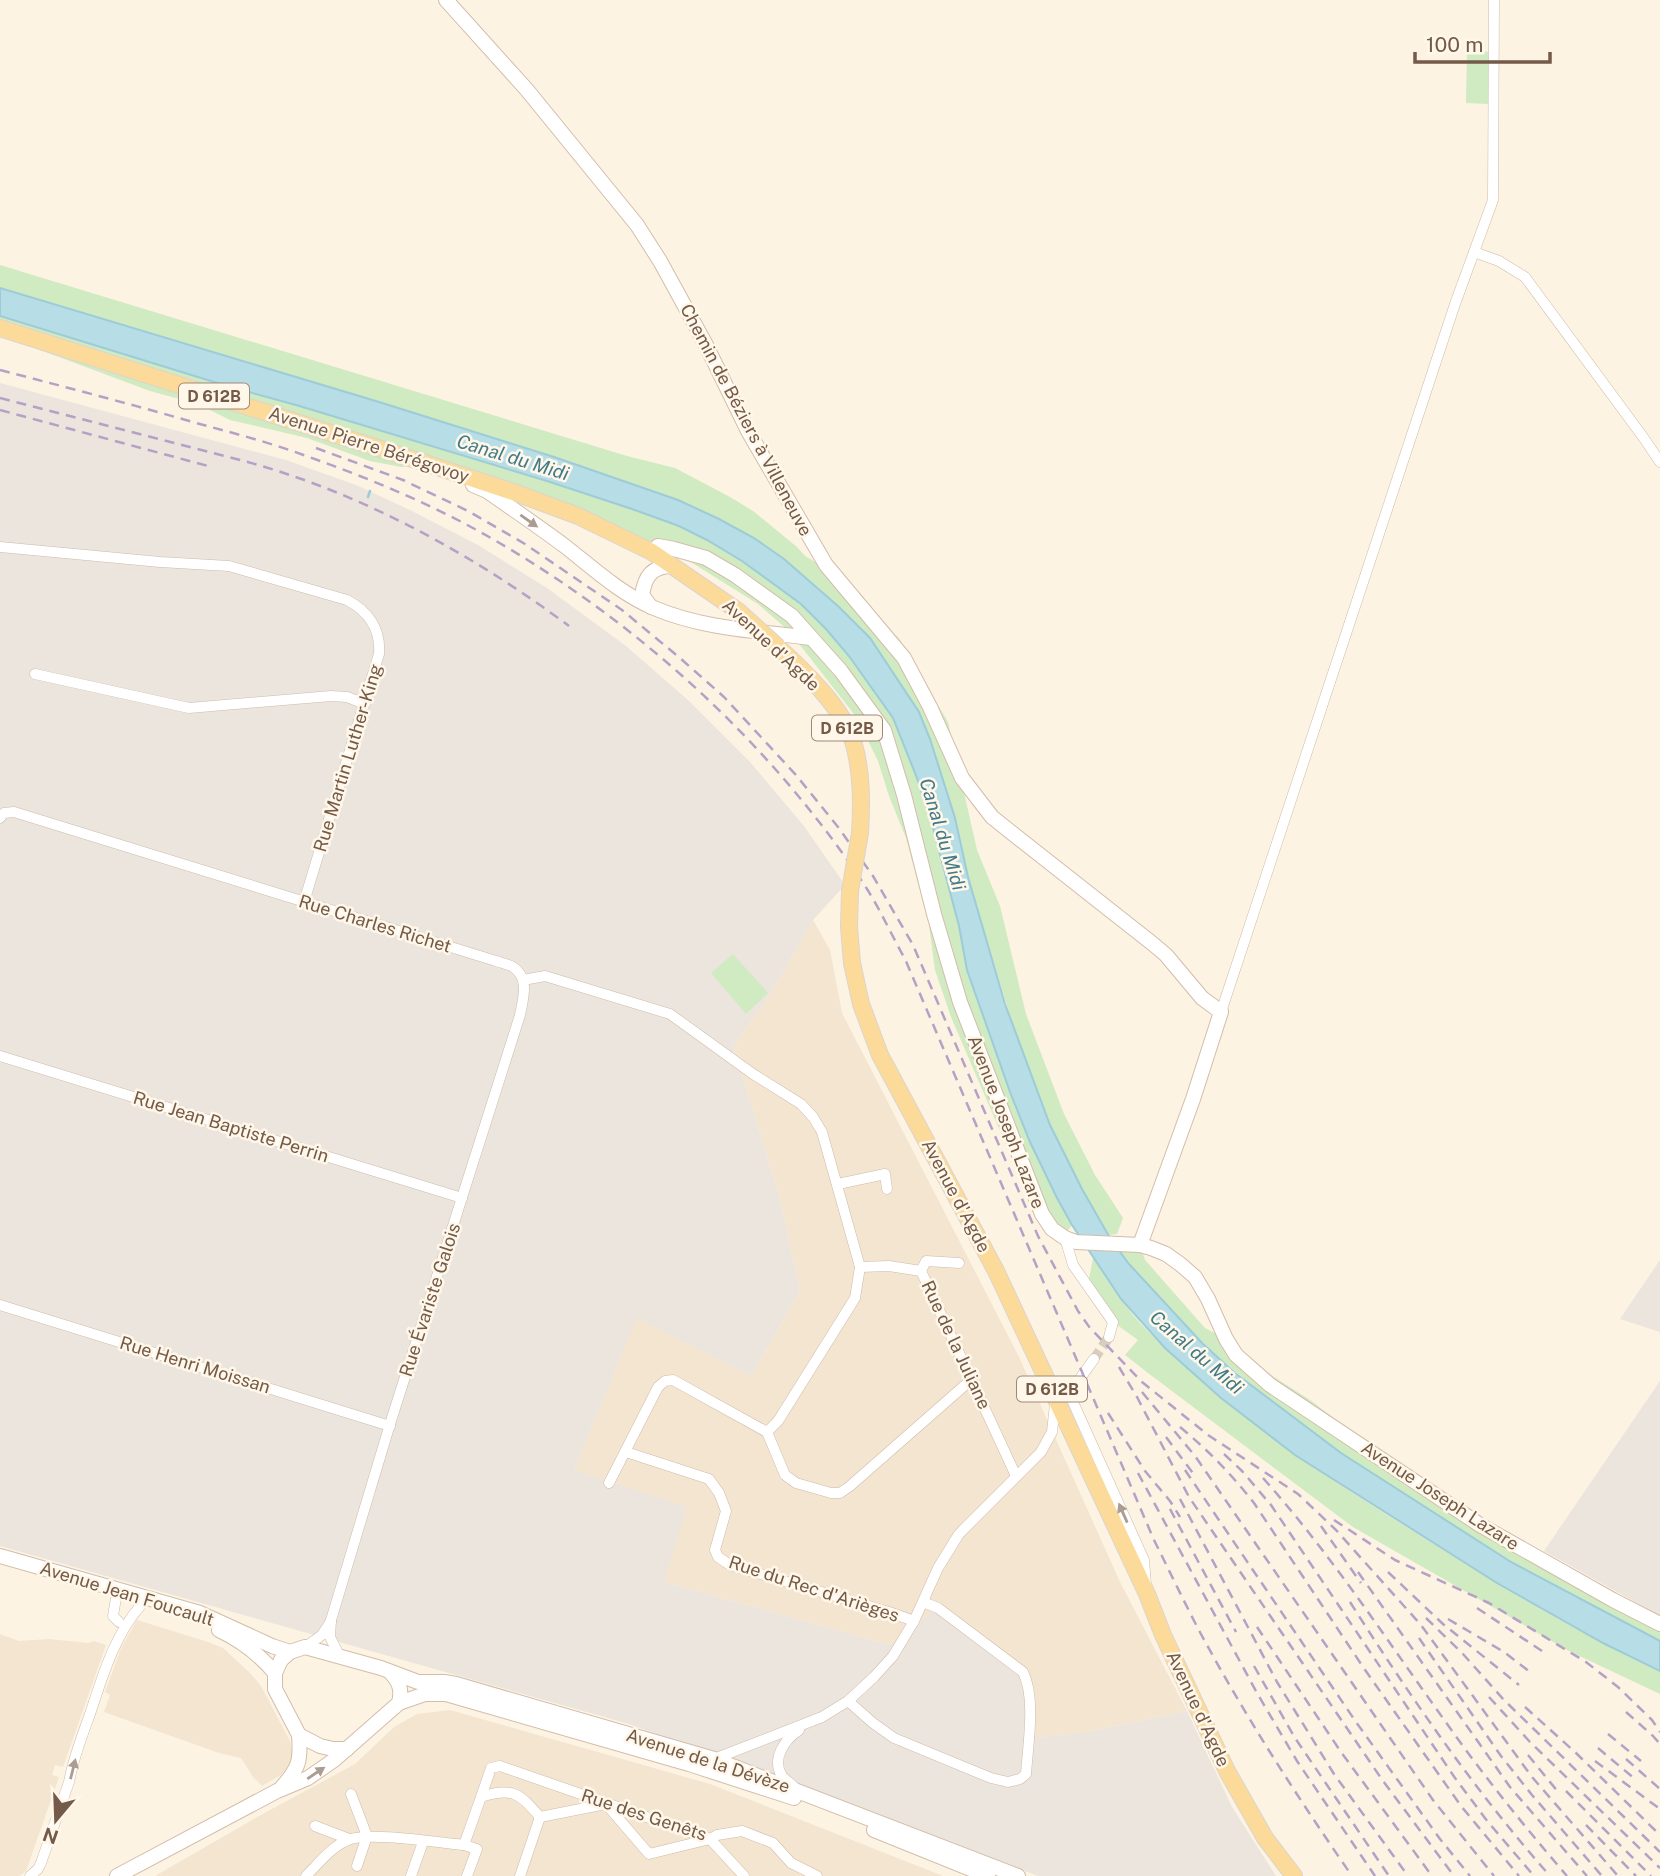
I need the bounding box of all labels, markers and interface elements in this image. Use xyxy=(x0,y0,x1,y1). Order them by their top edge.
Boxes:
scale bar xyxy=(1415,21,1550,65)
text: 100 m xyxy=(1426,32,1483,57)
street label: Chemin de Béziers à Villeneuve xyxy=(676,300,817,539)
road number: D 612B xyxy=(179,384,249,408)
street label: Avenue Pierre Bérégovoy xyxy=(266,402,472,487)
water label: Canal du Midi xyxy=(454,429,572,485)
one-way arrow xyxy=(520,514,539,528)
street label: Avenue d'Agde xyxy=(718,594,824,695)
street label: Rue Martin Luther-King xyxy=(309,661,386,855)
road number: D 612B xyxy=(812,716,882,740)
water label: Canal du Midi xyxy=(915,775,971,893)
street label: Rue Charles Richet xyxy=(296,890,454,957)
street label: Avenue Joseph Lazare xyxy=(964,1032,1049,1211)
street label: Rue Jean Baptiste Perrin xyxy=(131,1087,331,1166)
street label: Avenue d'Agde xyxy=(918,1136,995,1256)
street label: Rue Évariste Galois xyxy=(394,1220,464,1379)
street label: Rue de la Juliane xyxy=(917,1277,995,1412)
water label: Canal du Midi xyxy=(1146,1306,1248,1399)
street label: Rue Henri Moissan xyxy=(117,1332,273,1397)
road number: D 612B xyxy=(1017,1376,1087,1401)
street label: Avenue Joseph Lazare xyxy=(1357,1437,1523,1554)
one-way arrow xyxy=(1117,1503,1129,1523)
street label: Rue du Rec d'Arièges xyxy=(726,1551,902,1626)
street label: Avenue Jean Foucault xyxy=(38,1557,217,1630)
street label: Avenue d'Agde xyxy=(1162,1648,1234,1770)
street label: Avenue de la Dévèze xyxy=(624,1724,793,1797)
one-way arrow xyxy=(67,1757,78,1779)
one-way arrow xyxy=(306,1766,325,1779)
street label: Rue des Genêts xyxy=(579,1784,710,1845)
north arrow xyxy=(21,1785,91,1855)
text: N xyxy=(40,1823,61,1849)

